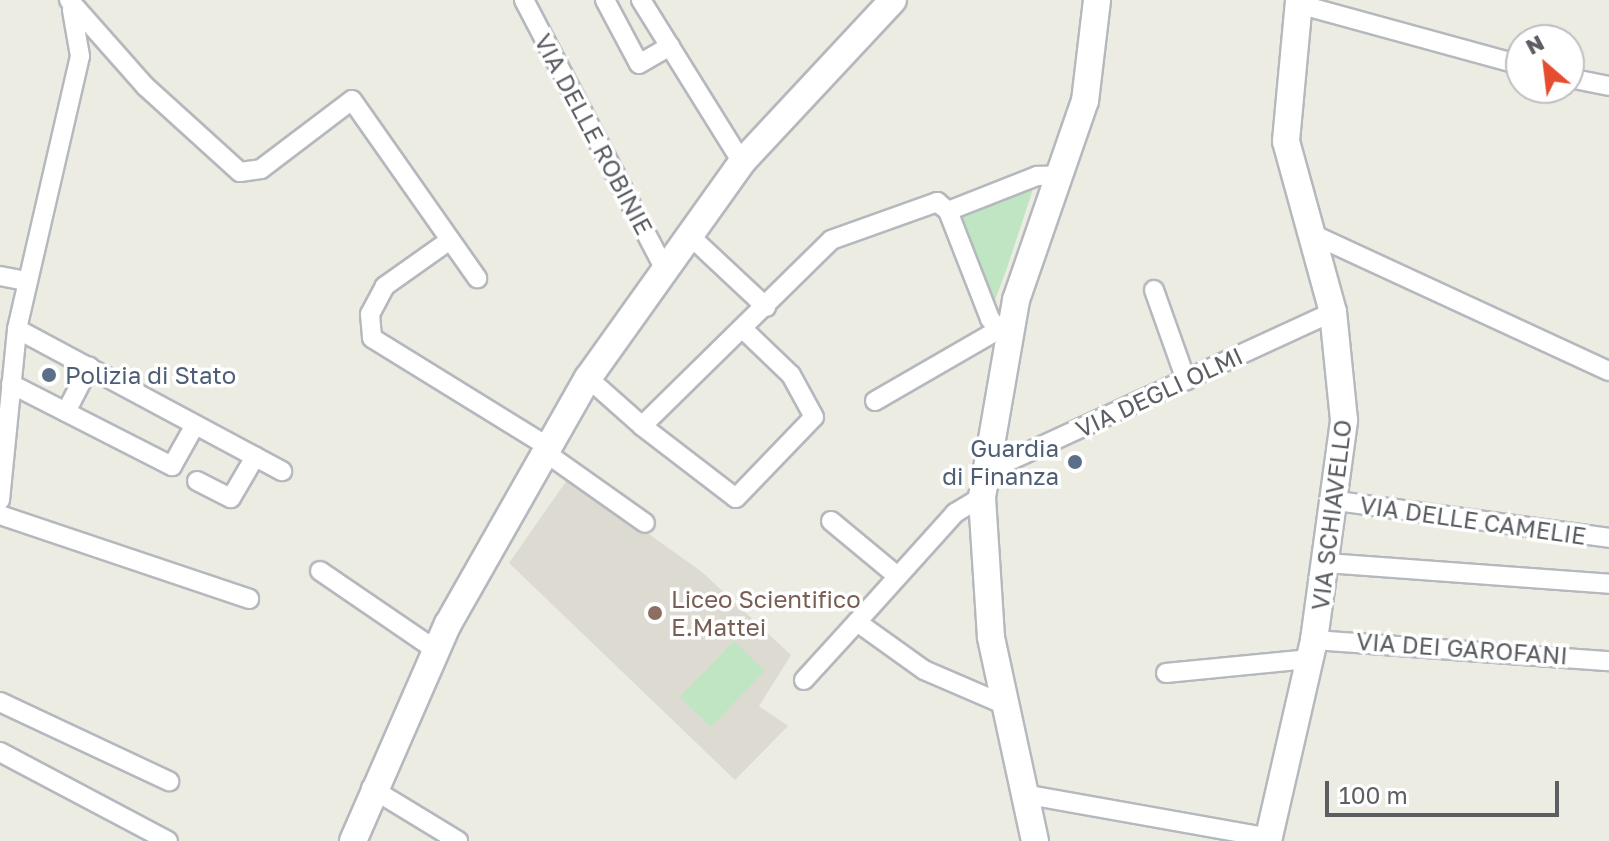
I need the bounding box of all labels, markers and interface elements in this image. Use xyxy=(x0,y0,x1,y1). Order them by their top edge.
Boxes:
north arrow xyxy=(1505,24,1585,104)
text: N xyxy=(1521,28,1548,60)
street label: VIA DELLE ROBINIE xyxy=(529,29,659,239)
street label: VIA DEGLI OLMI xyxy=(1071,341,1247,443)
place label: Polizia di Stato xyxy=(65,361,236,389)
marker: Polizia di Stato xyxy=(40,366,58,384)
street label: VIA SCHIAVELLO xyxy=(1305,418,1357,612)
place label: Guardia di Finanza xyxy=(942,434,1059,490)
marker: Guardia di Finanza xyxy=(1066,453,1084,471)
street label: VIA DELLE CAMELIE xyxy=(1358,490,1588,550)
place label: Liceo Scientifico E.Mattei xyxy=(671,585,861,641)
marker: Liceo Scientifico E.Mattei xyxy=(646,604,664,622)
street label: VIA DEI GAROFANI xyxy=(1355,626,1569,670)
scale bar xyxy=(1329,765,1563,815)
text: 100 m xyxy=(1339,780,1408,809)

